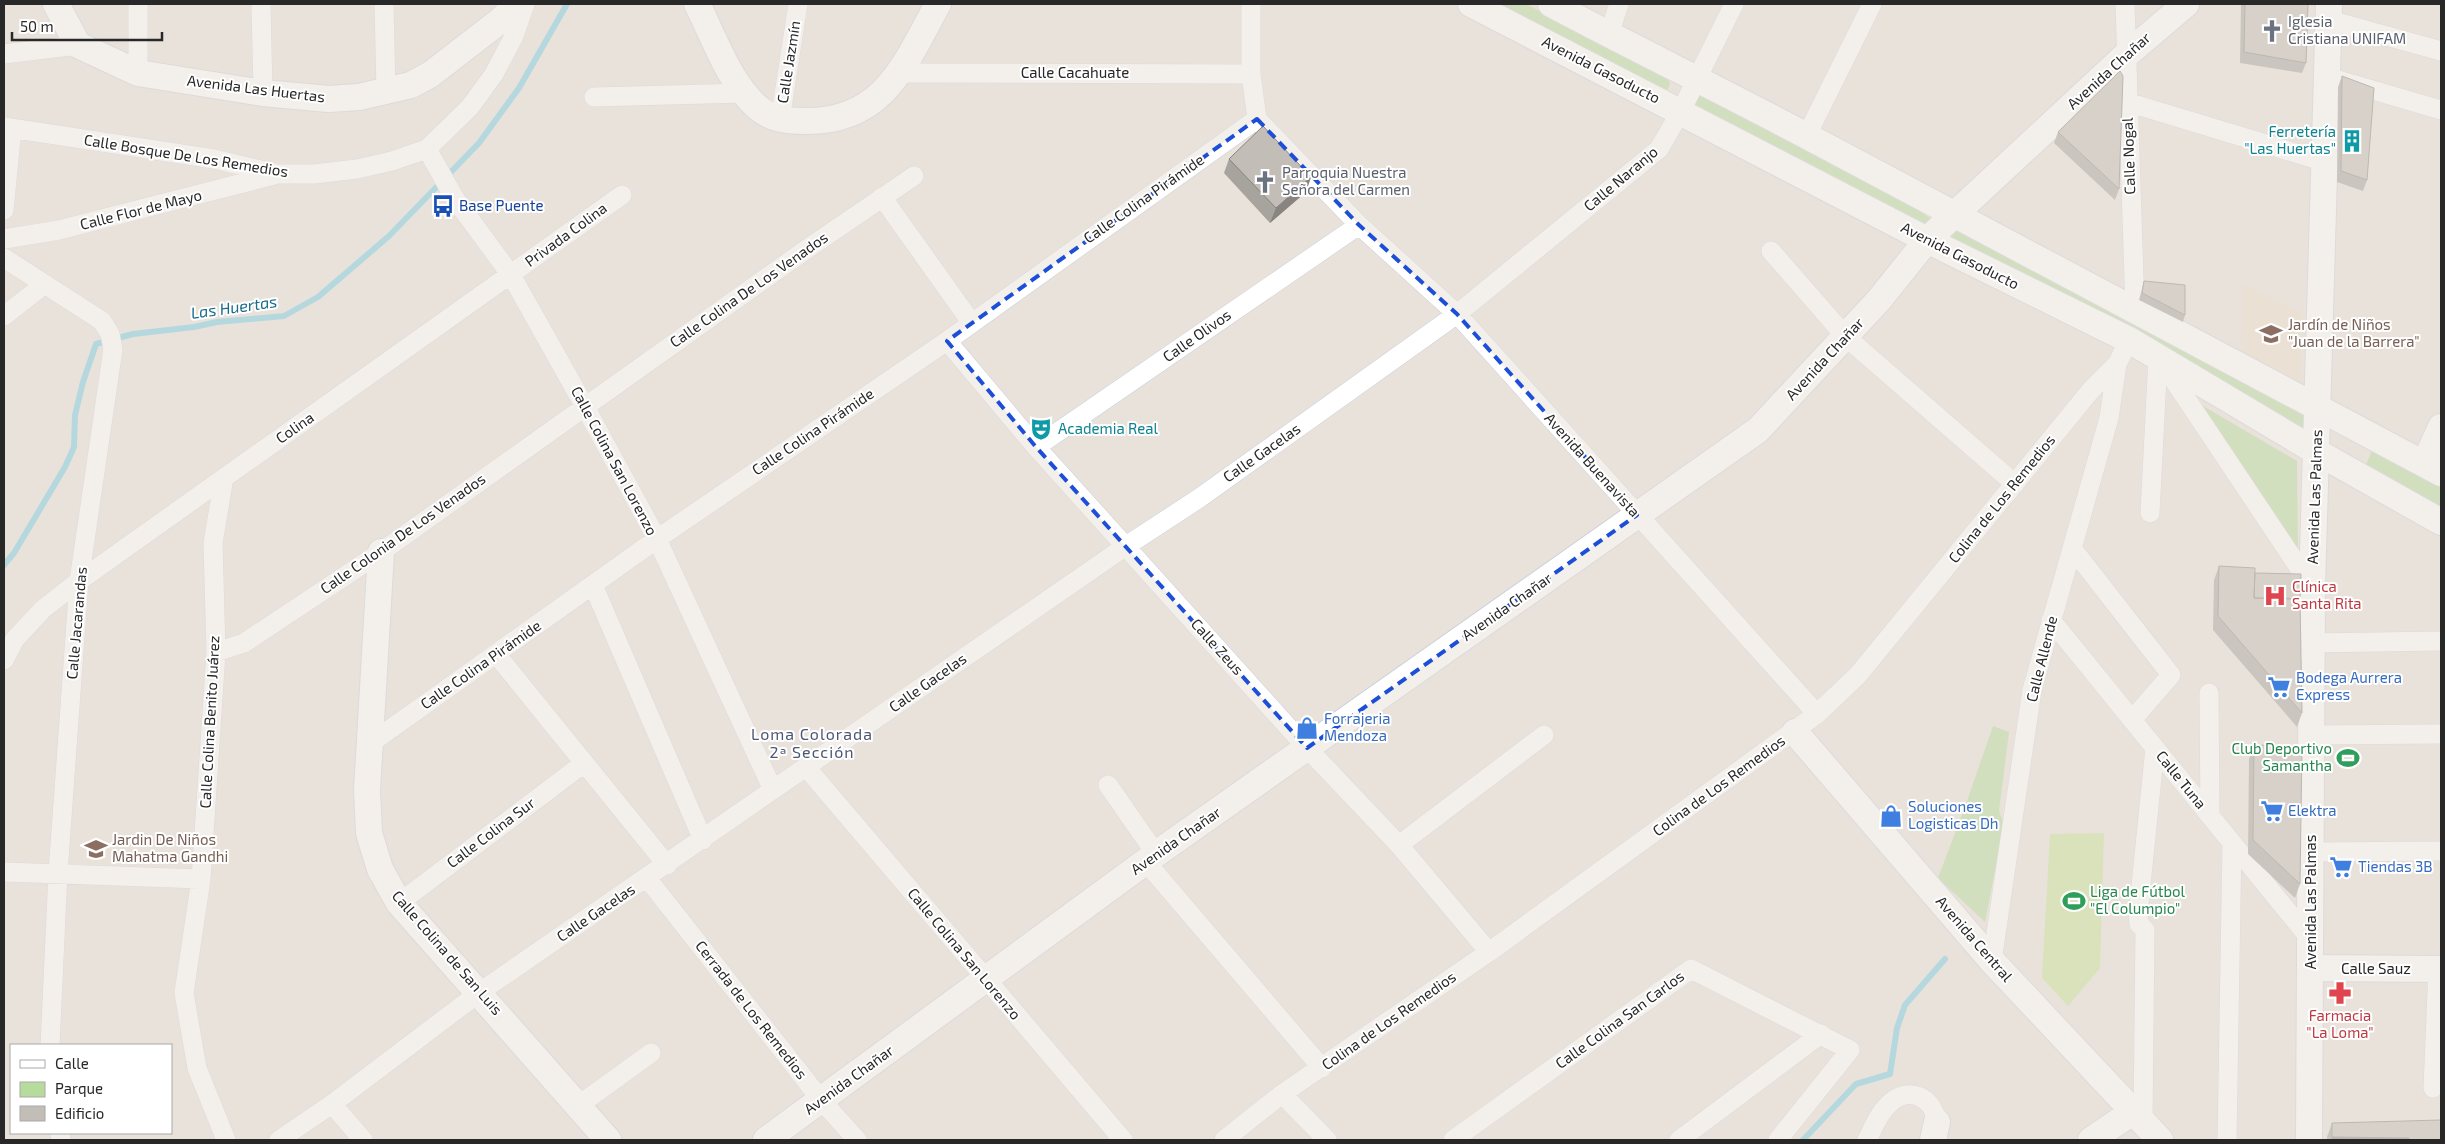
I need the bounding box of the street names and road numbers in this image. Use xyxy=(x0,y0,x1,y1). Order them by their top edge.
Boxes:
street label: Calle Jazmín xyxy=(773,19,803,104)
street label: Avenida Chañar xyxy=(2063,28,2154,112)
street label: Avenida Gasoducto xyxy=(1539,32,1663,107)
street label: Calle Cacahuate xyxy=(1021,63,1129,81)
street label: Avenida Las Huertas xyxy=(186,71,326,105)
street label: Calle Nogal xyxy=(2118,117,2138,195)
street label: Calle Bosque De Los Remedios xyxy=(83,130,290,180)
street label: Calle Naranjo xyxy=(1580,142,1662,215)
street label: Calle Colina Pirámide xyxy=(1080,150,1207,247)
street label: Calle Flor de Mayo xyxy=(78,185,204,233)
street label: Privada Colina xyxy=(521,198,610,270)
street label: Avenida Gasoducto xyxy=(1898,218,2022,293)
street label: Calle Colina De Los Venados xyxy=(666,228,831,351)
street label: Calle Olivos xyxy=(1159,305,1234,365)
street label: Avenida Chañar xyxy=(1782,313,1867,403)
street label: Calle Colina San Lorenzo xyxy=(568,383,662,538)
street label: Calle Colina Pirámide xyxy=(748,384,877,479)
street label: Colina xyxy=(272,408,317,447)
street label: Avenida Buenavista xyxy=(1541,409,1644,520)
street label: Calle Gacelas xyxy=(1219,419,1304,485)
street label: Avenida Las Palmas xyxy=(2303,429,2325,565)
street label: Colina de Los Remedios xyxy=(1944,431,2058,566)
street label: Calle Colonia De Los Venados xyxy=(316,469,489,597)
street label: Calle Jacarandas xyxy=(62,566,90,680)
street label: Avenida Chañar xyxy=(1458,568,1555,644)
street label: Calle Zeus xyxy=(1188,614,1248,678)
street label: Calle Allende xyxy=(2022,614,2060,704)
street label: Calle Colina Pirámide xyxy=(417,616,544,713)
street label: Calle Colina Benito Juárez xyxy=(195,635,223,809)
street label: Calle Gacelas xyxy=(885,649,970,715)
street label: Colina de Los Remedios xyxy=(1649,731,1788,839)
street label: Calle Tuna xyxy=(2153,747,2211,812)
street label: Calle Colina Sur xyxy=(443,793,538,871)
street label: Avenida Chañar xyxy=(1127,802,1224,878)
street label: Avenida Las Palmas xyxy=(2301,835,2319,969)
street label: Calle Gacelas xyxy=(553,879,638,945)
street label: Calle Colina San Lorenzo xyxy=(904,884,1025,1023)
street label: Calle Colina de San Luis xyxy=(389,886,507,1018)
street label: Avenida Central xyxy=(1933,892,2017,985)
street label: Cerrada de Los Remedios xyxy=(692,936,812,1082)
street label: Calle Sauz xyxy=(2341,959,2411,977)
street label: Calle Colina San Carlos xyxy=(1552,966,1687,1072)
street label: Colina de Los Remedios xyxy=(1318,967,1459,1073)
street label: Avenida Chañar xyxy=(800,1041,897,1118)

